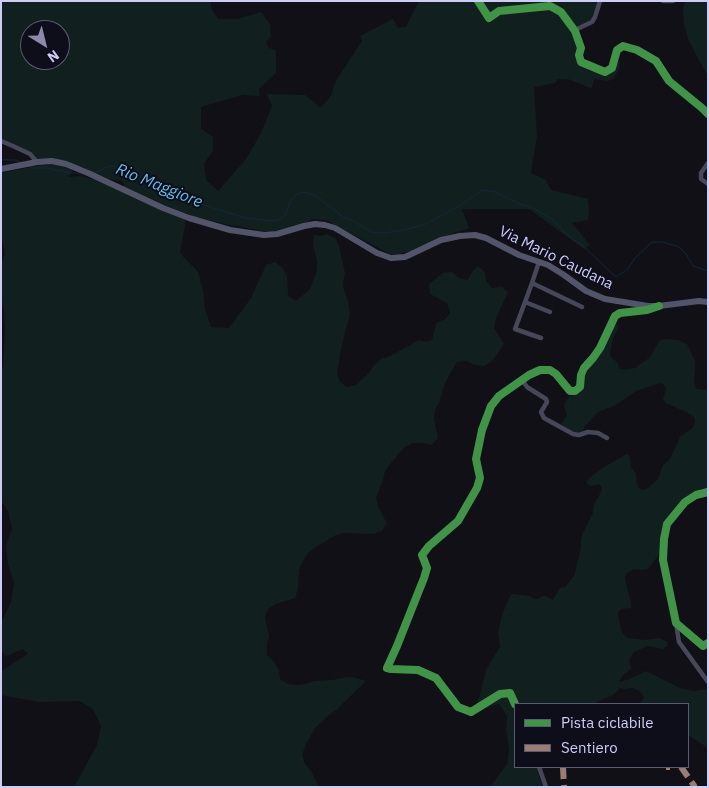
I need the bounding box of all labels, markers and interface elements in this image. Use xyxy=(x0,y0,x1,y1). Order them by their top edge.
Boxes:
north arrow xyxy=(20,20,70,70)
text: N xyxy=(44,46,63,67)
water label: Rio Maggiore xyxy=(113,160,205,212)
street label: Via Mario Caudana xyxy=(496,223,616,293)
legend xyxy=(514,703,689,768)
text: Pista ciclabile xyxy=(561,713,654,732)
text: Sentiero xyxy=(561,738,618,757)

